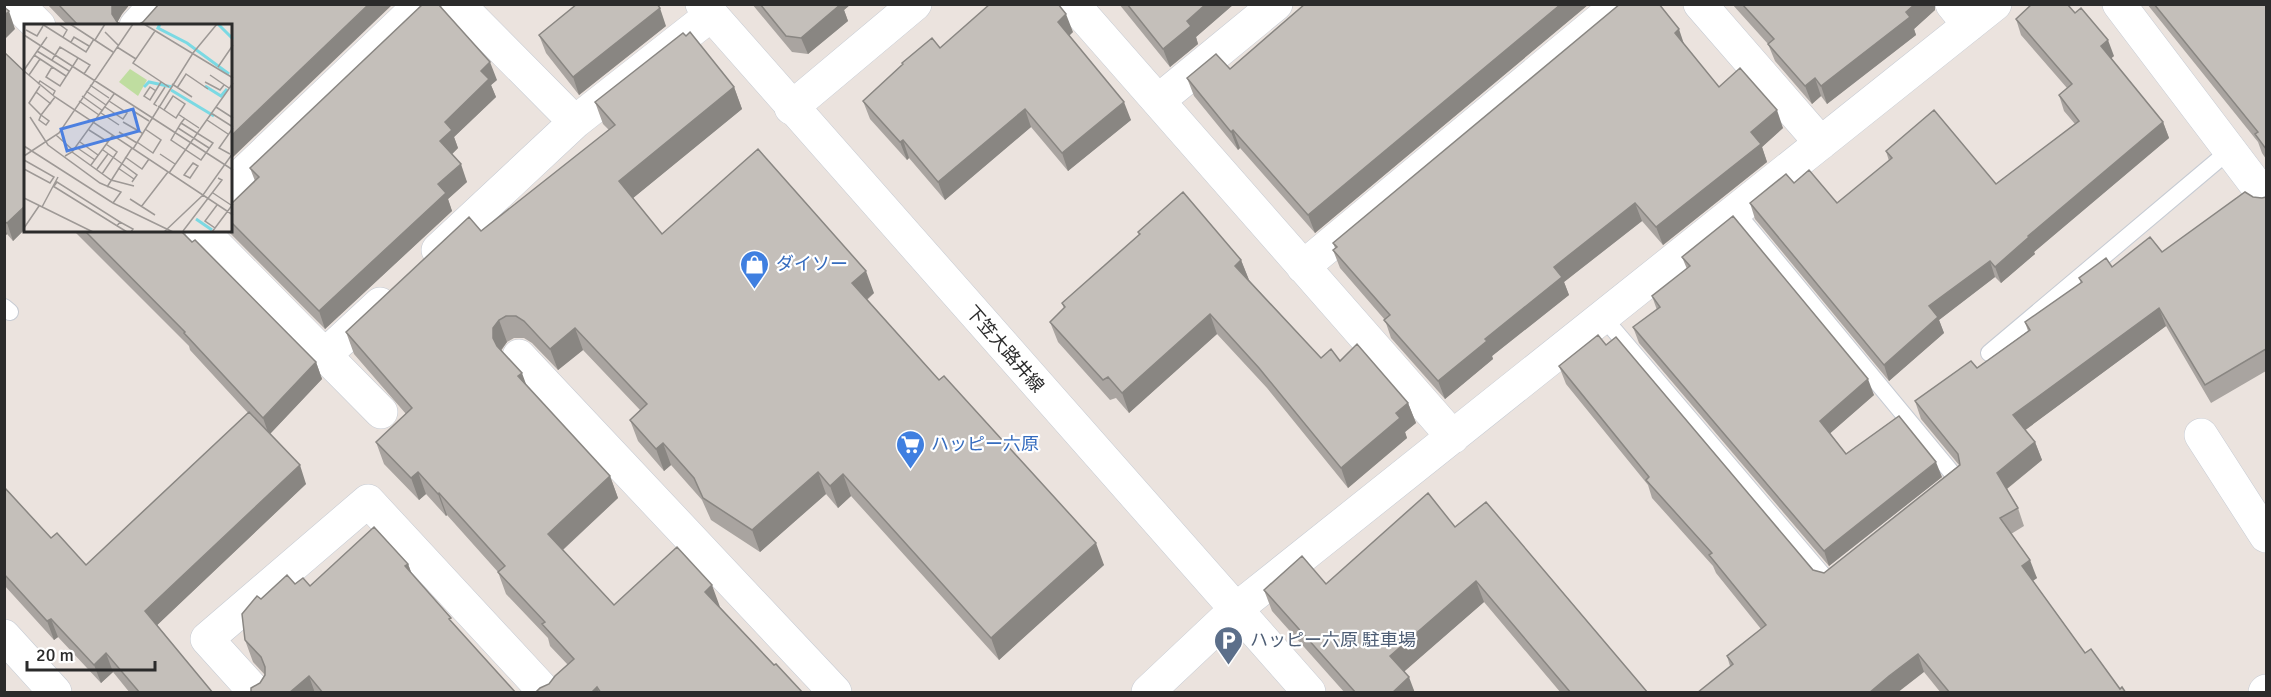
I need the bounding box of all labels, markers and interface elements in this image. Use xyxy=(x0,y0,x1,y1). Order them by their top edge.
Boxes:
inset map xyxy=(24,24,232,232)
shop icon: ダイソー xyxy=(739,248,771,290)
place label: ダイソー xyxy=(776,253,848,275)
street label: 下笠大路井線 xyxy=(961,301,1049,397)
supermarket icon: ハッピー六原 xyxy=(894,428,926,470)
place label: ハッピー六原 xyxy=(931,433,1039,455)
parking icon: ハッピー六原 駐車場 xyxy=(1213,624,1245,666)
place label: ハッピー六原 駐車場 xyxy=(1250,629,1416,651)
scale bar xyxy=(27,634,154,672)
text: 20 m xyxy=(36,644,74,666)

